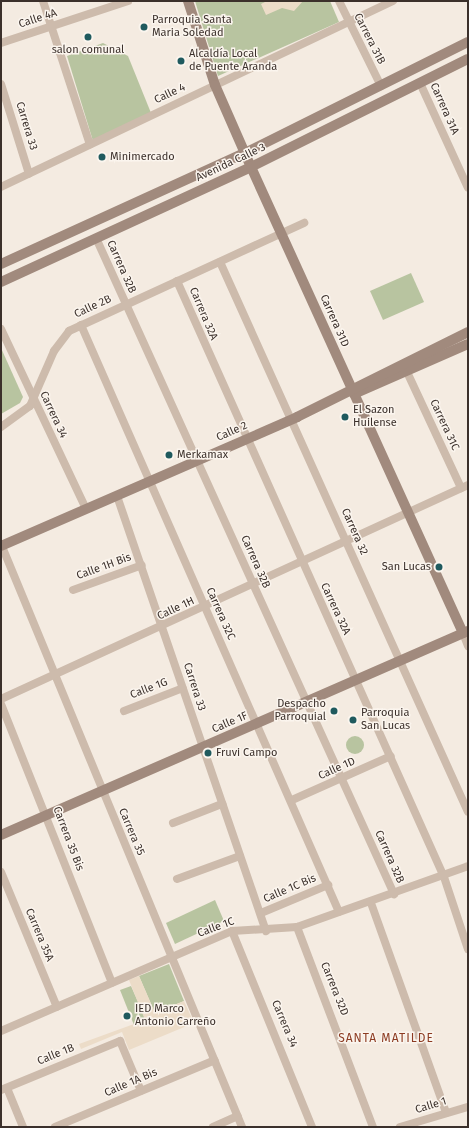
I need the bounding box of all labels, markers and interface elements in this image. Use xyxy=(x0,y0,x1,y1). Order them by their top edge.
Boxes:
street label: Calle 4A xyxy=(17,7,59,31)
street label: Carrera 31B xyxy=(350,11,388,67)
place label: Parroquia Santa Maria Soledad xyxy=(152,14,232,40)
marker: Parroquia Santa Maria Soledad xyxy=(139,22,149,32)
marker: salon comunal xyxy=(83,32,93,42)
place label: salon comunal xyxy=(52,43,124,57)
place label: Alcaldía Local de Puente Aranda xyxy=(189,48,277,74)
marker: Alcaldía Local de Puente Aranda xyxy=(176,56,186,66)
street label: Calle 4 xyxy=(152,81,188,107)
street label: Carrera 31A xyxy=(427,81,461,137)
street label: Carrera 33 xyxy=(12,100,40,152)
street label: Avenida Calle 3 xyxy=(194,141,268,185)
place label: Minimercado xyxy=(110,150,175,164)
marker: Minimercado xyxy=(97,152,107,162)
street label: Carrera 32B xyxy=(103,239,139,295)
street label: Carrera 32A xyxy=(186,286,220,342)
street label: Calle 2B xyxy=(72,293,114,321)
street label: Carrera 31D xyxy=(317,293,351,349)
street label: Carrera 34 xyxy=(36,389,70,441)
street label: Carrera 31C xyxy=(426,397,462,453)
place label: El Sazon Huilense xyxy=(353,404,397,430)
marker: El Sazon Huilense xyxy=(340,412,350,422)
street label: Calle 2 xyxy=(214,419,250,445)
place label: Merkamax xyxy=(177,448,228,462)
marker: Merkamax xyxy=(164,450,174,460)
street label: Carrera 32 xyxy=(338,507,370,557)
street label: Carrera 32B xyxy=(237,534,273,590)
street label: Calle 1H Bis xyxy=(75,551,133,583)
place label: San Lucas xyxy=(382,560,431,574)
marker: San Lucas xyxy=(434,562,444,572)
street label: Carrera 32A xyxy=(317,581,353,637)
street label: Carrera 32C xyxy=(203,586,237,642)
street label: Calle 1H xyxy=(155,595,197,623)
street label: Carrera 33 xyxy=(180,661,208,713)
street label: Calle 1G xyxy=(128,676,170,702)
place label: Despacho Parroquial xyxy=(274,698,326,724)
marker: Despacho Parroquial xyxy=(329,706,339,716)
place label: Parroquia San Lucas xyxy=(361,707,410,733)
street label: Calle 1F xyxy=(210,710,250,736)
marker: Parroquia San Lucas xyxy=(348,715,358,725)
place label: Fruvi Campo xyxy=(216,746,278,760)
marker: Fruvi Campo xyxy=(203,748,213,758)
street label: Calle 1D xyxy=(316,755,358,783)
street label: Carrera 35 Bis xyxy=(50,805,86,873)
street label: Carrera 35 xyxy=(115,806,147,858)
street label: Carrera 32B xyxy=(371,829,407,885)
street label: Calle 1C Bis xyxy=(262,872,318,906)
street label: Carrera 35A xyxy=(22,907,56,963)
street label: Calle 1C xyxy=(196,915,236,941)
street label: Carrera 32D xyxy=(317,960,351,1018)
street label: Carrera 34 xyxy=(268,998,300,1050)
place label: IED Marco Antonio Carreño xyxy=(135,1003,216,1029)
marker: IED Marco Antonio Carreño xyxy=(122,1011,132,1021)
district label: SANTA MATILDE xyxy=(338,1032,434,1046)
street label: Calle 1B xyxy=(36,1042,76,1068)
street label: Calle 1A Bis xyxy=(103,1066,159,1100)
street label: Calle 1 xyxy=(414,1095,448,1117)

